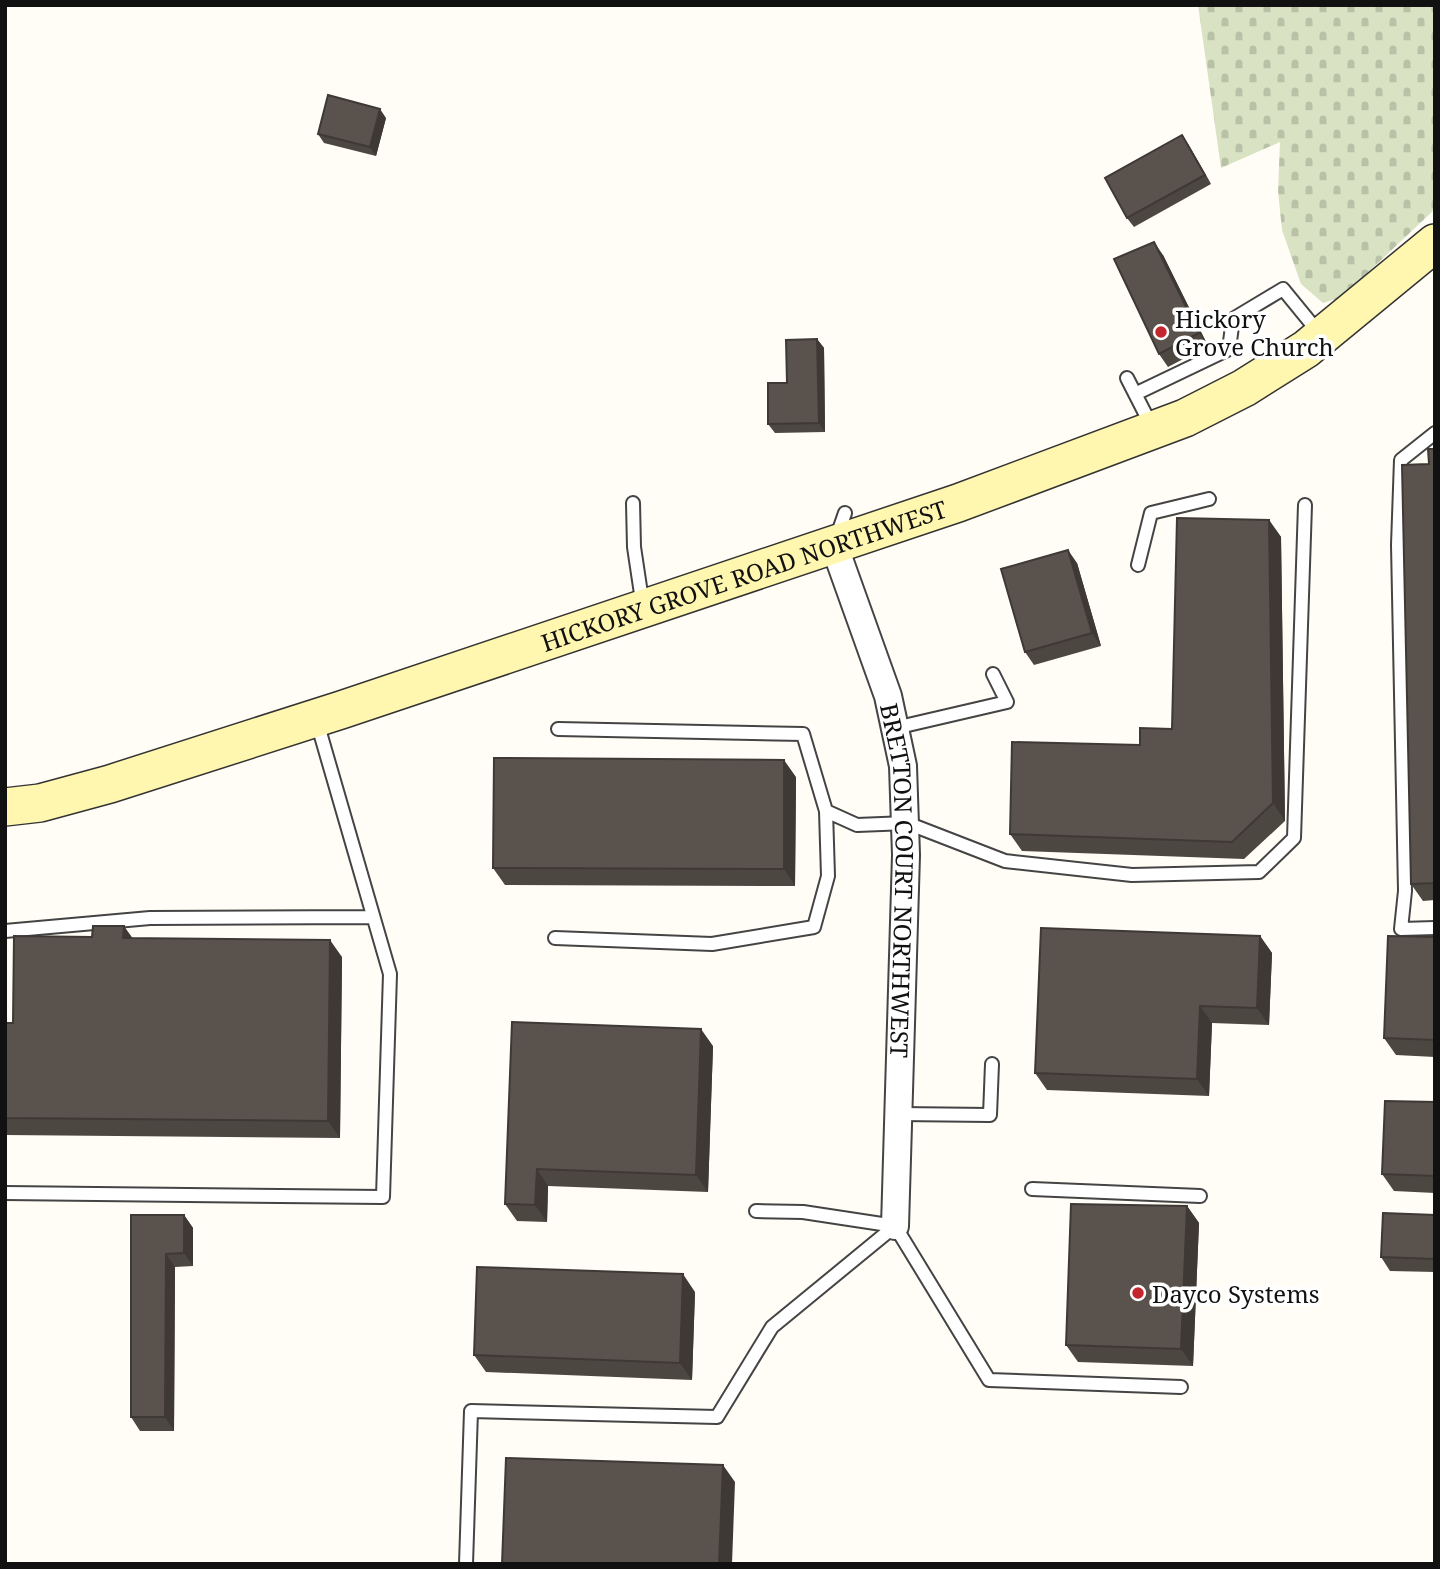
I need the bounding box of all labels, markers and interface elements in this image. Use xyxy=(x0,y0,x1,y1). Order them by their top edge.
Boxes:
place label: Hickory Grove Church xyxy=(1175,302,1334,363)
marker: Hickory Grove Church xyxy=(1153,324,1169,340)
street label: HICKORY GROVE ROAD NORTHWEST xyxy=(536,491,951,658)
street label: BRETTON COURT NORTHWEST xyxy=(873,700,923,1059)
place label: Dayco Systems xyxy=(1152,1277,1320,1310)
marker: Dayco Systems xyxy=(1130,1285,1146,1301)

